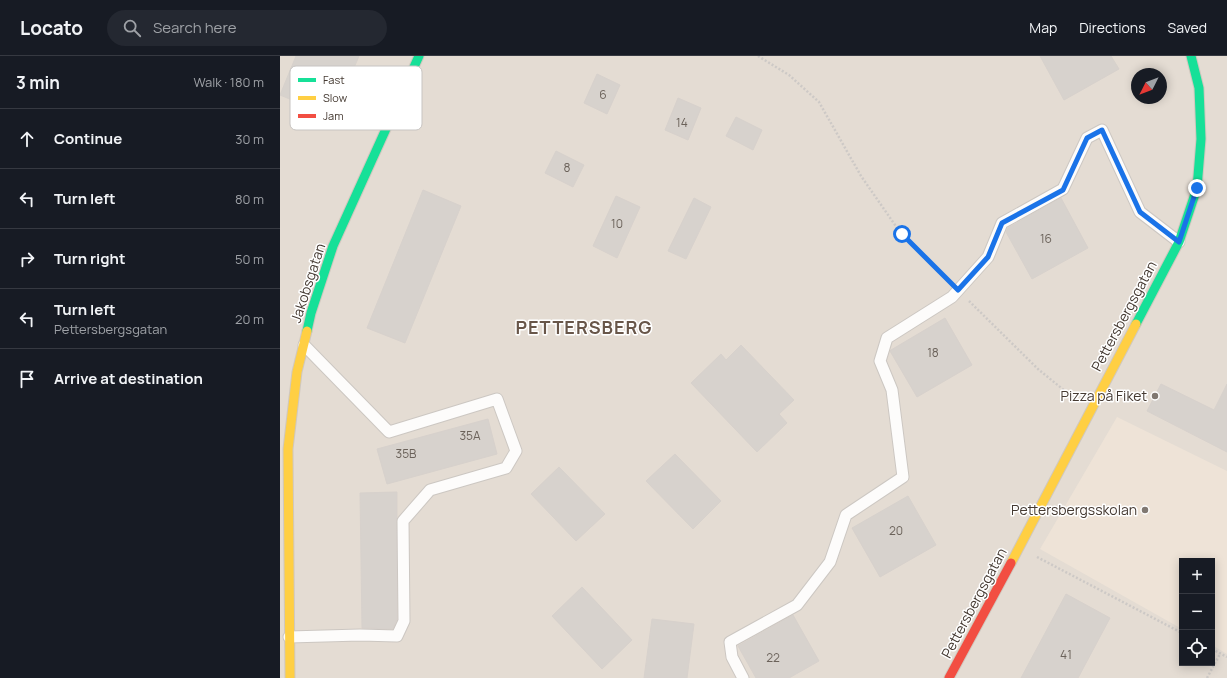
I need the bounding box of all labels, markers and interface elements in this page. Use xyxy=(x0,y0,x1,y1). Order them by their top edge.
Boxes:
search box xyxy=(107,10,387,46)
text: Locato xyxy=(20,15,83,41)
icon: search xyxy=(121,17,143,39)
text: Search here xyxy=(153,17,236,38)
text: Map xyxy=(1029,18,1057,37)
text: Directions xyxy=(1079,18,1146,37)
text: Saved xyxy=(1168,18,1207,37)
legend xyxy=(290,66,422,130)
north arrow xyxy=(1131,68,1167,104)
text: 3 min xyxy=(16,71,60,94)
text: Fast xyxy=(323,72,345,87)
text: Walk · 180 m xyxy=(193,73,264,91)
house number: 6 xyxy=(599,86,607,103)
text: Slow xyxy=(323,90,348,105)
text: Jam xyxy=(323,108,344,123)
house number: 14 xyxy=(676,114,688,131)
icon: ahead xyxy=(16,128,38,150)
text: Continue xyxy=(54,128,122,149)
text: 30 m xyxy=(235,130,264,148)
house number: 8 xyxy=(564,159,571,176)
route end xyxy=(1188,179,1206,197)
icon: left xyxy=(16,188,38,210)
text: Turn left xyxy=(54,188,116,209)
text: 80 m xyxy=(235,190,264,208)
house number: 10 xyxy=(611,215,623,232)
route start xyxy=(893,225,911,243)
house number: 16 xyxy=(1040,230,1052,247)
street label: Jakobsgatan xyxy=(286,241,329,325)
icon: right xyxy=(16,248,38,270)
text: Turn right xyxy=(54,248,125,269)
text: 50 m xyxy=(235,250,264,268)
street label: Pettersbergsgatan xyxy=(1087,257,1161,374)
text: Turn left xyxy=(54,299,116,320)
icon: left xyxy=(16,308,38,330)
text: 20 m xyxy=(235,310,264,328)
district label: PETTERSBERG xyxy=(515,315,653,339)
text: Pettersbergsgatan xyxy=(54,320,167,338)
house number: 18 xyxy=(927,344,939,361)
icon: arrive xyxy=(16,368,38,390)
text: Arrive at destination xyxy=(54,368,203,389)
place label: Pizza på Fiket xyxy=(1061,386,1147,405)
marker: Pizza på Fiket xyxy=(1150,391,1160,401)
house number: 35A xyxy=(459,427,481,444)
house number: 35B xyxy=(396,445,416,462)
place label: Pettersbergsskolan xyxy=(1011,500,1137,519)
marker: Pettersbergsskolan xyxy=(1140,505,1150,515)
house number: 20 xyxy=(889,522,903,539)
street label: Pettersbergsgatan xyxy=(937,544,1011,661)
map controls xyxy=(1179,558,1215,666)
button: + xyxy=(1179,558,1215,594)
button: − xyxy=(1179,594,1215,630)
button: locate xyxy=(1179,630,1215,666)
house number: 41 xyxy=(1060,646,1072,663)
house number: 22 xyxy=(766,649,780,666)

